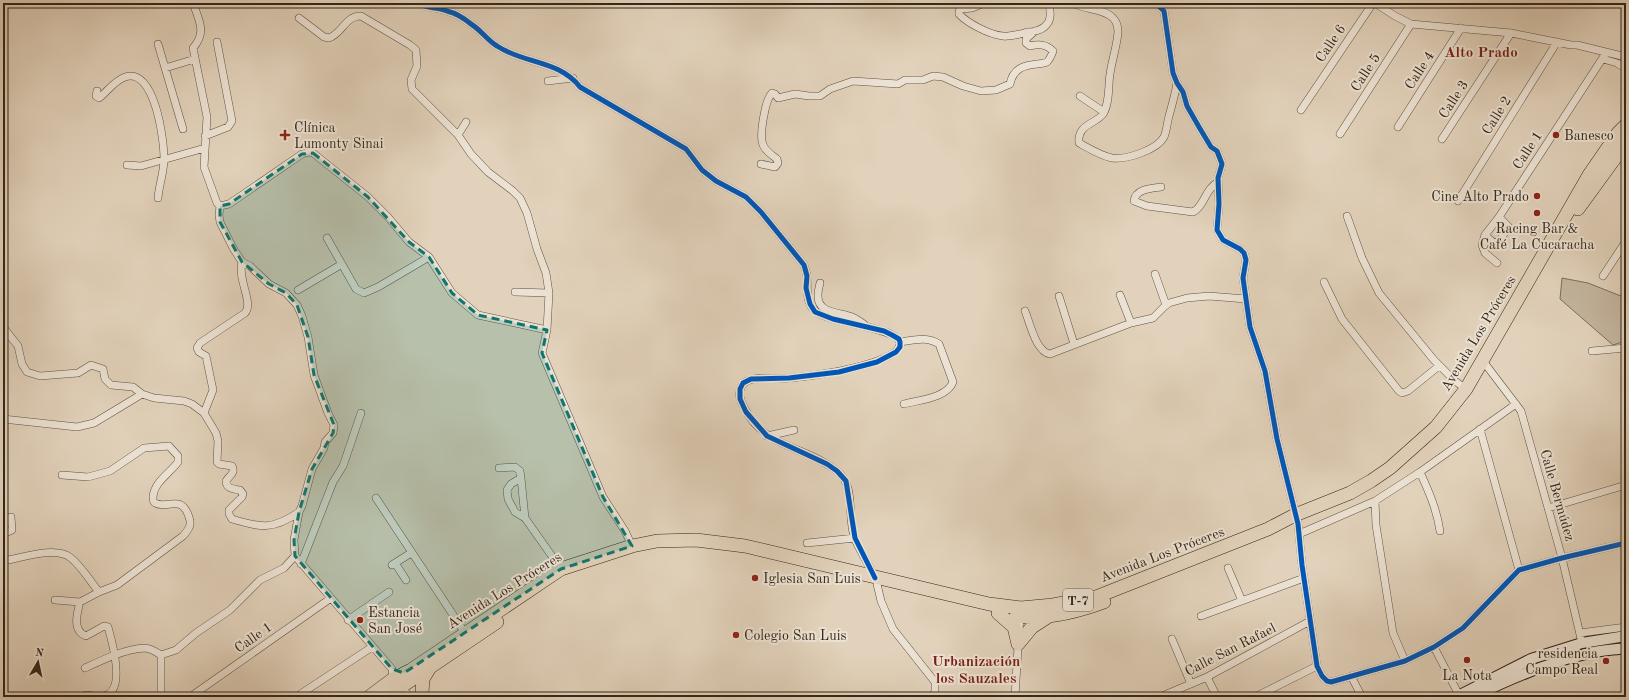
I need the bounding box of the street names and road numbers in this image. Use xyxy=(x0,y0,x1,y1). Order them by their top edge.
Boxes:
street label: Calle 6 xyxy=(1313,22,1348,65)
street label: Calle 4 xyxy=(1402,49,1437,92)
street label: Calle 5 xyxy=(1348,51,1383,94)
street label: Calle 3 xyxy=(1436,78,1471,121)
street label: Calle 2 xyxy=(1480,94,1514,137)
street label: Calle 1 xyxy=(1510,129,1545,172)
street label: Avenida Los Próceres xyxy=(1439,273,1519,394)
street label: Calle Bermúdez xyxy=(1537,448,1577,543)
street label: Avenida Los Próceres xyxy=(1098,525,1226,585)
street label: Avenida Los Próceres xyxy=(445,550,564,632)
road number: T-7 xyxy=(1063,589,1093,611)
street label: Calle 1 xyxy=(232,620,275,656)
street label: Calle San Rafael xyxy=(1183,621,1278,679)

